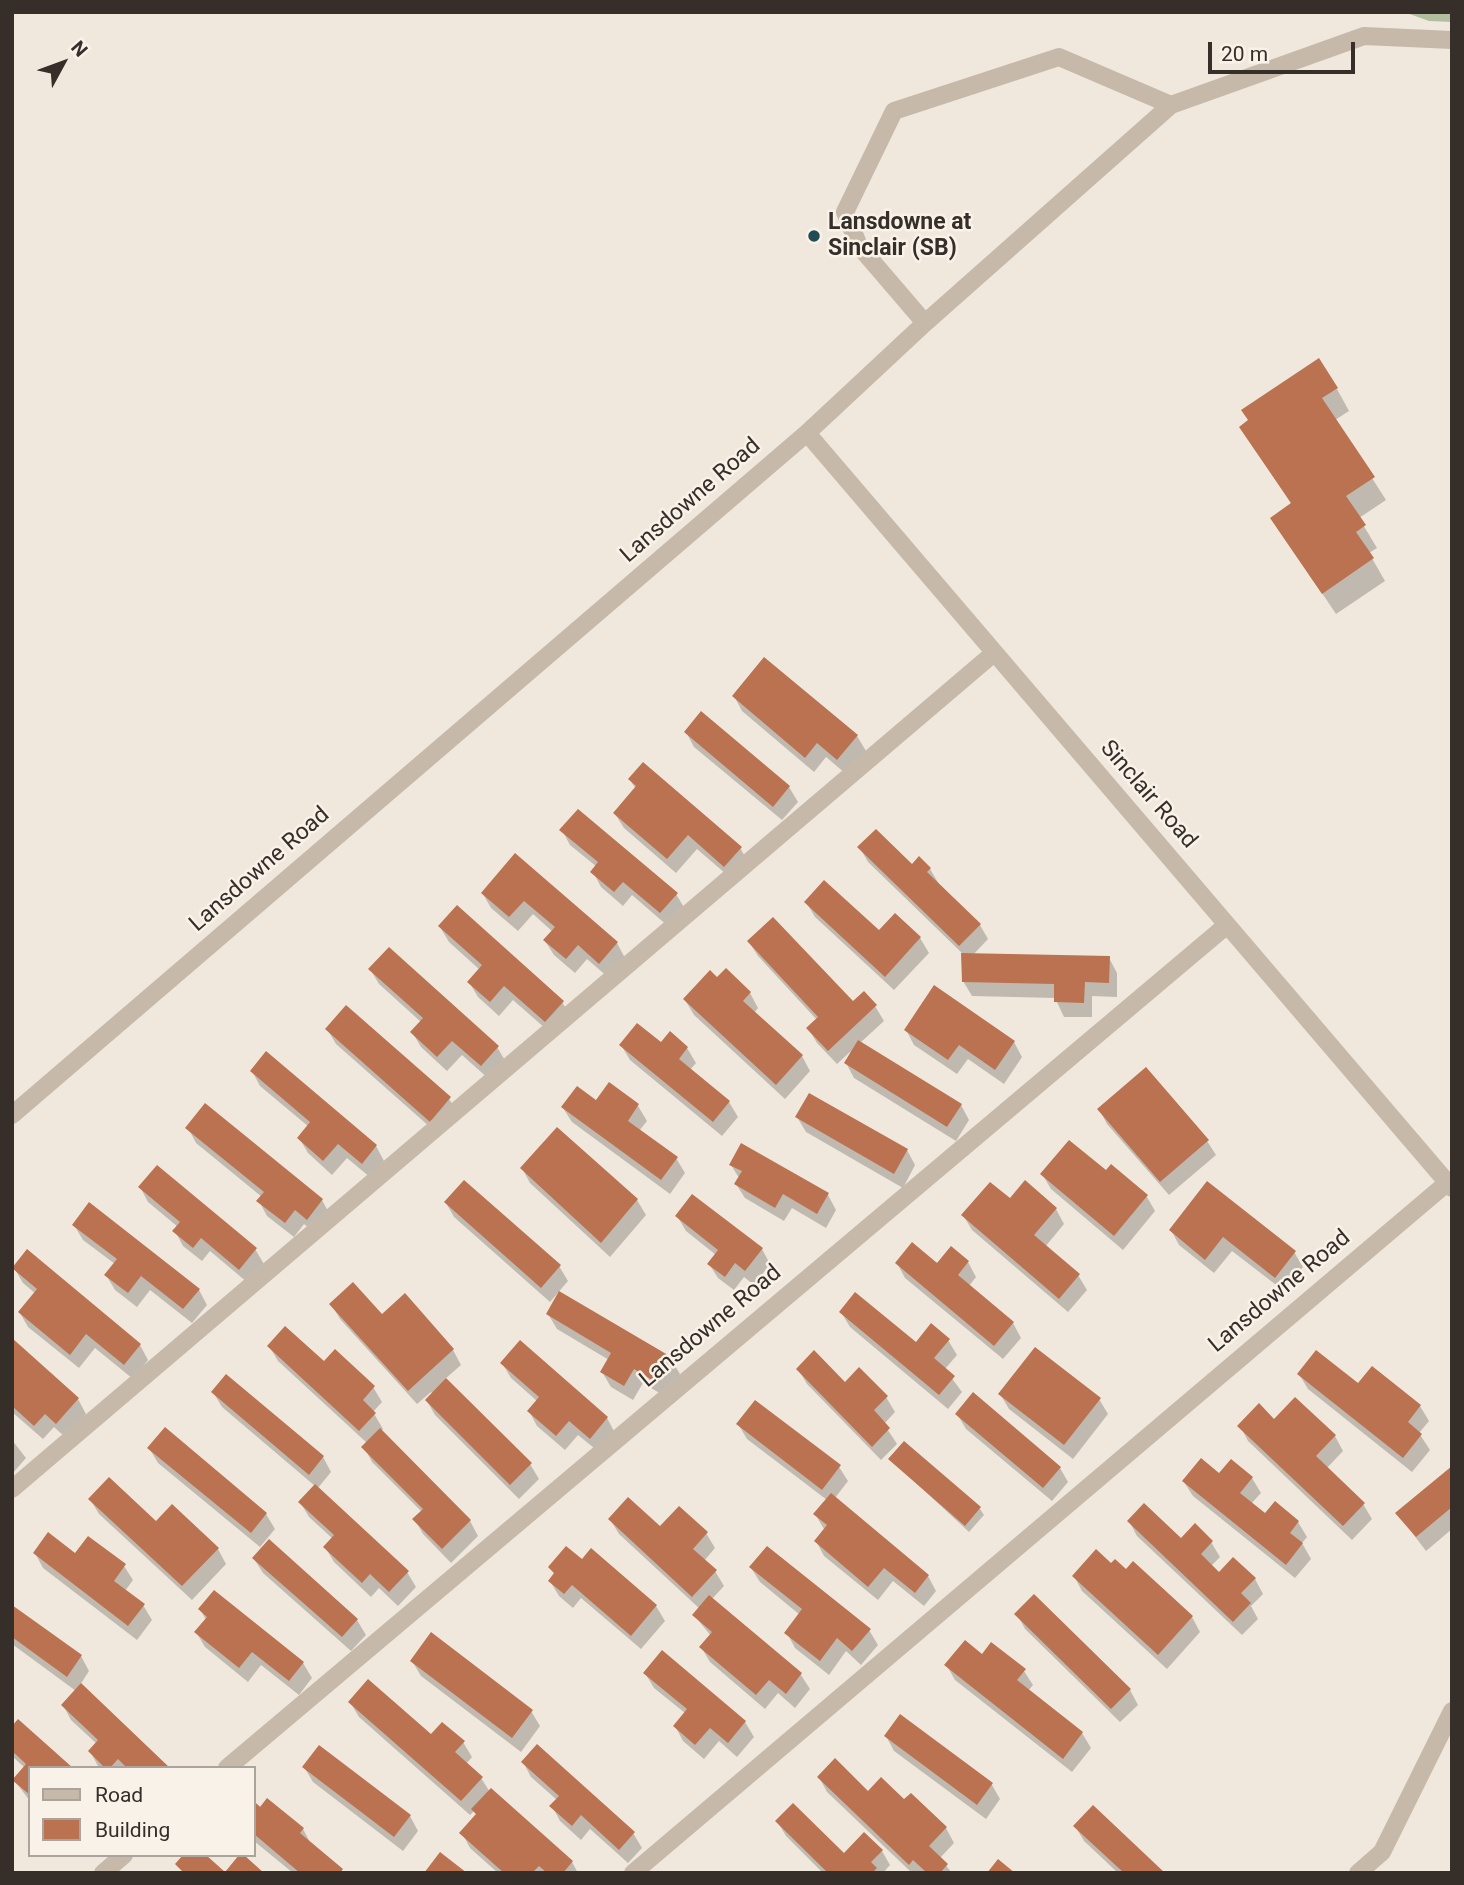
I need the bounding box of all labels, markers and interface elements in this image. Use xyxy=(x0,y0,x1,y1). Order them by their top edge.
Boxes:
north arrow xyxy=(28,28,98,98)
scale bar xyxy=(1212,28,1359,72)
text: N xyxy=(66,36,92,61)
text: 20 m xyxy=(1221,42,1268,66)
place label: Lansdowne at Sinclair (SB) xyxy=(828,209,971,263)
marker: Lansdowne at Sinclair (SB) xyxy=(806,228,822,244)
street label: Lansdowne Road xyxy=(615,433,767,569)
street label: Sinclair Road xyxy=(1094,735,1202,855)
street label: Lansdowne Road xyxy=(184,802,336,938)
street label: Lansdowne Road xyxy=(1204,1225,1356,1359)
street label: Lansdowne Road xyxy=(635,1260,787,1394)
legend xyxy=(28,1766,256,1857)
text: Road xyxy=(95,1783,143,1807)
text: Building xyxy=(95,1818,170,1842)

